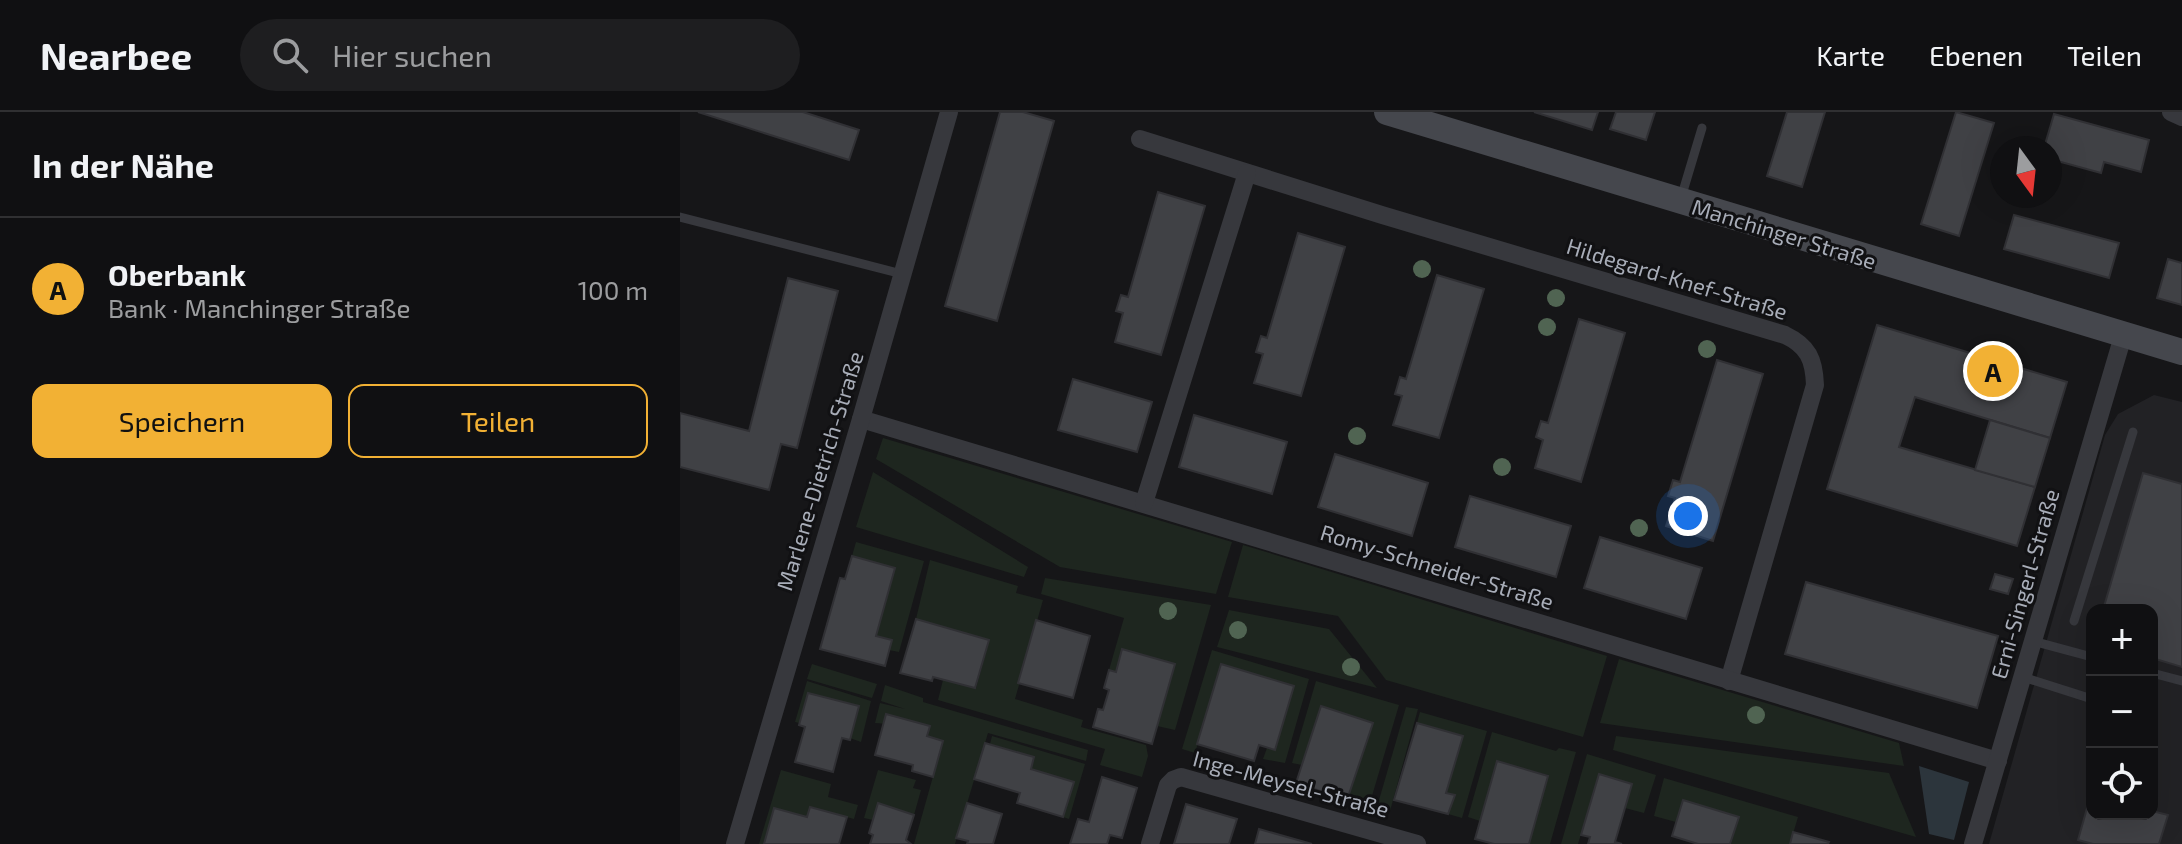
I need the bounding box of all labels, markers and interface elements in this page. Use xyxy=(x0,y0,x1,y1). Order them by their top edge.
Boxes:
search box xyxy=(240,19,800,91)
text: Nearbee xyxy=(40,32,192,78)
icon: search xyxy=(268,33,312,77)
text: Hier suchen xyxy=(332,37,492,73)
text: Karte xyxy=(1816,38,1885,72)
text: Ebenen xyxy=(1929,38,2023,72)
text: Teilen xyxy=(2067,38,2142,72)
north arrow xyxy=(1990,136,2062,208)
text: In der Nähe xyxy=(32,144,214,185)
street label: Manchinger Straße xyxy=(1689,193,1880,273)
street label: Hildegard-Knef-Straße xyxy=(1564,232,1791,324)
text: Oberbank xyxy=(108,256,246,292)
text: A xyxy=(50,274,66,305)
text: 100 m xyxy=(578,274,648,305)
text: Bank · Manchinger Straße xyxy=(108,292,410,323)
pin: A xyxy=(1967,341,2019,401)
street label: Marlene-Dietrich-Straße xyxy=(770,348,868,594)
button: Speichern xyxy=(32,384,332,458)
button: Teilen xyxy=(348,384,648,458)
street label: Erni-Singerl-Straße xyxy=(1984,486,2064,682)
your location xyxy=(1668,496,1708,536)
street label: Romy-Schneider-Straße xyxy=(1318,518,1557,614)
map controls xyxy=(2086,604,2158,820)
button: + xyxy=(2086,604,2158,676)
button: − xyxy=(2086,676,2158,748)
street label: Inge-Meysel-Straße xyxy=(1190,744,1392,822)
button: locate xyxy=(2086,748,2158,820)

